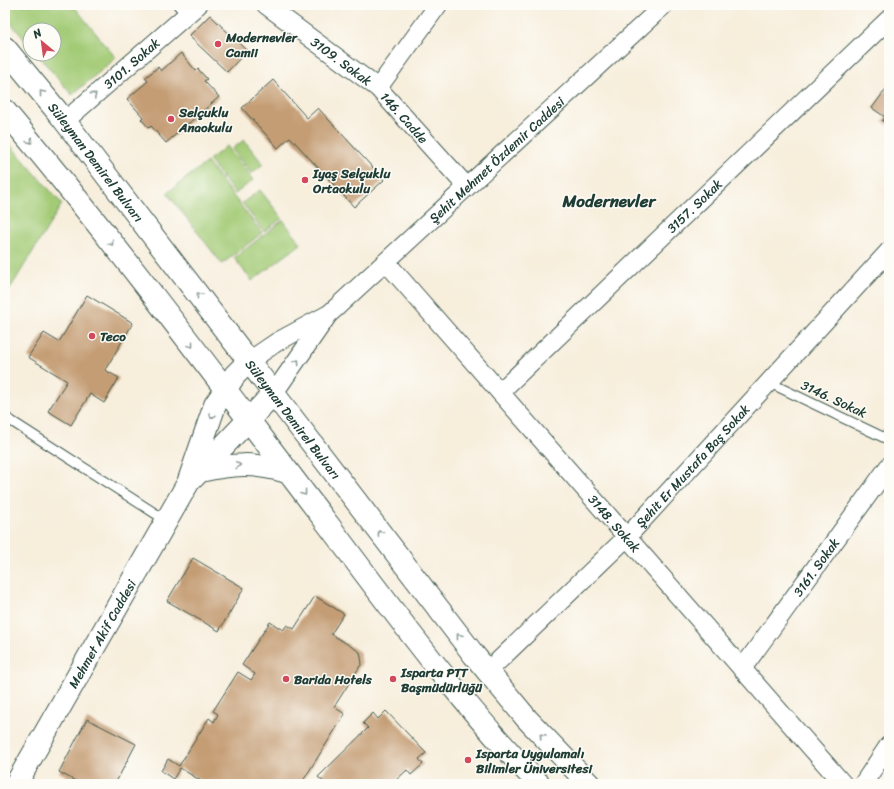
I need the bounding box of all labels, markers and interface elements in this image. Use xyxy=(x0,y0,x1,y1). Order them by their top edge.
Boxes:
north arrow xyxy=(22,22,62,62)
text: N xyxy=(29,23,46,44)
place label: Modernevler Camii xyxy=(225,26,299,64)
street label: 3109. Sokak xyxy=(306,30,377,92)
street label: 3101. Sokak xyxy=(98,32,165,94)
marker: Modernevler Camii xyxy=(213,39,223,49)
street label: 146. Cadde xyxy=(375,86,434,149)
one-way arrow xyxy=(40,90,47,97)
street label: Şehit Mehmet Özdemir Caddesi xyxy=(423,90,570,229)
one-way arrow xyxy=(90,93,97,100)
street label: Süleyman Demirel Bulvarı xyxy=(42,97,150,227)
place label: Selçuklu Anaokulu xyxy=(178,101,233,139)
marker: Selçuklu Anaokulu xyxy=(166,114,176,124)
one-way arrow xyxy=(25,137,32,144)
place label: Iyaş Selçuklu Ortaokulu xyxy=(312,162,391,200)
street label: 3157. Sokak xyxy=(661,173,728,239)
marker: Iyaş Selçuklu Ortaokulu xyxy=(300,175,310,185)
district label: Modernevler xyxy=(561,186,657,216)
one-way arrow xyxy=(106,238,113,245)
one-way arrow xyxy=(197,293,204,300)
place label: Teco xyxy=(100,325,126,348)
marker: Teco xyxy=(87,331,97,341)
one-way arrow xyxy=(186,341,193,348)
street label: Süleyman Demirel Bulvarı xyxy=(240,354,347,485)
one-way arrow xyxy=(292,359,300,366)
street label: 3146. Sokak xyxy=(797,374,871,424)
street label: Şehit Er Mustafa Baş Sokak xyxy=(630,398,755,533)
one-way arrow xyxy=(208,412,216,419)
one-way arrow xyxy=(235,460,241,469)
one-way arrow xyxy=(299,489,307,496)
street label: 3148. Sokak xyxy=(582,489,647,557)
one-way arrow xyxy=(378,530,385,537)
street label: 3161. Sokak xyxy=(787,533,845,601)
street label: Mehmet Akif Caddesi xyxy=(62,575,142,693)
one-way arrow xyxy=(457,633,464,640)
place label: Isparta PTT Başmüdürlüğü xyxy=(400,661,483,699)
place label: Barida Hotels xyxy=(294,668,373,691)
marker: Barida Hotels xyxy=(281,674,291,684)
marker: Isparta PTT Başmüdürlüğü xyxy=(388,674,398,684)
one-way arrow xyxy=(540,733,547,741)
place label: Isparta Uygulamalı Bilimler Üniversitesi xyxy=(475,742,593,780)
marker: Isparta Uygulamalı Bilimler Üniversitesi xyxy=(463,755,473,765)

